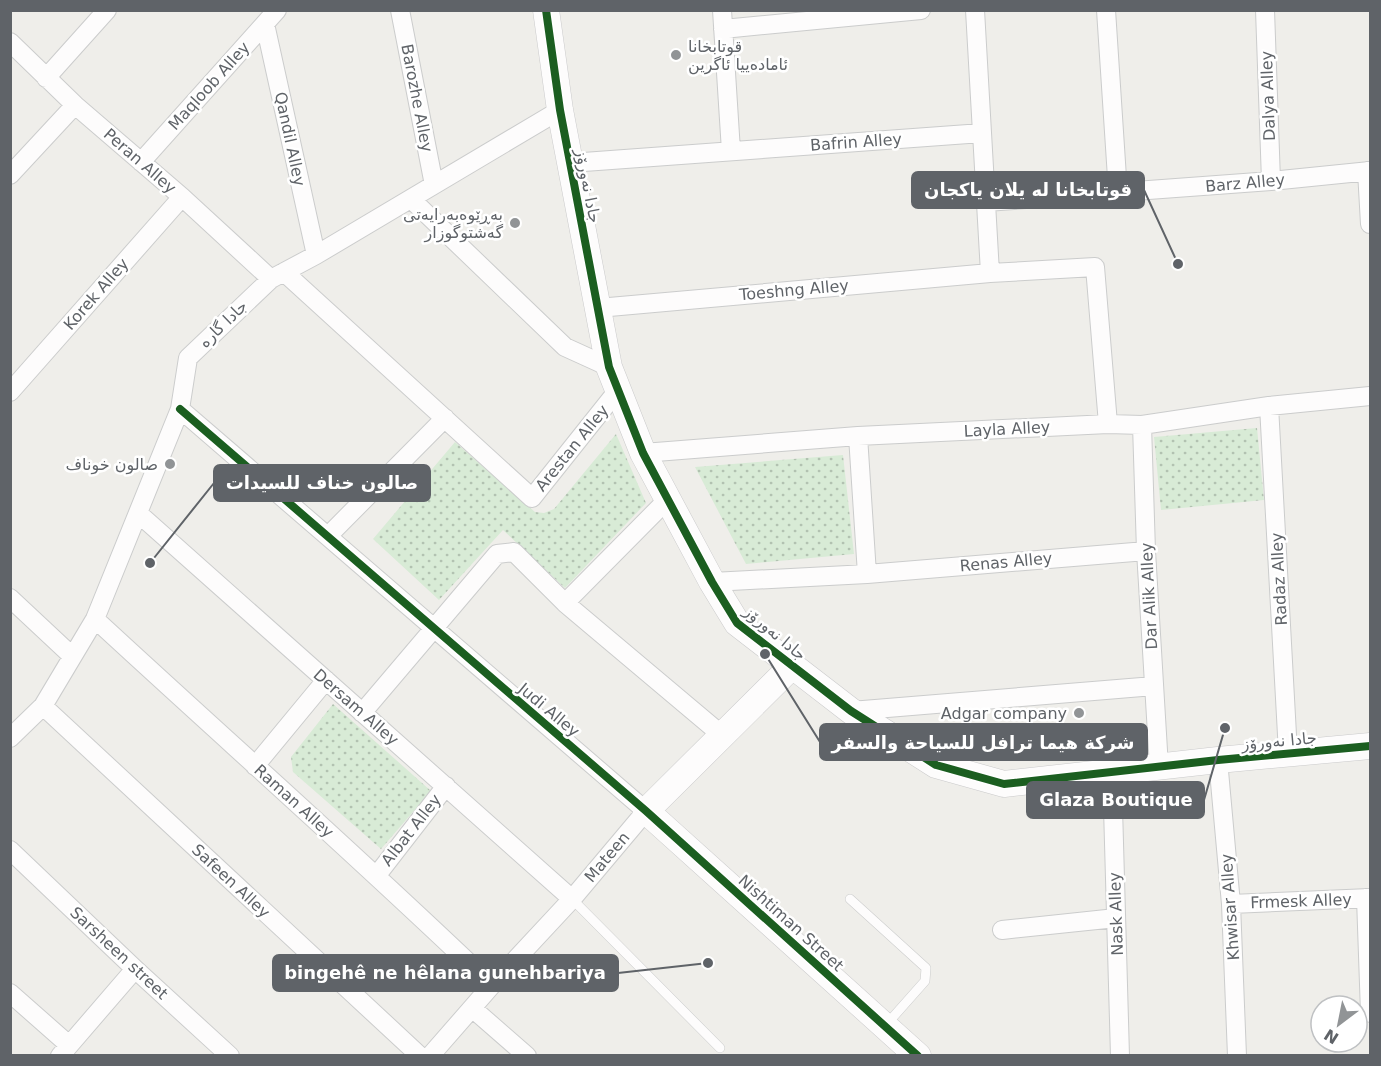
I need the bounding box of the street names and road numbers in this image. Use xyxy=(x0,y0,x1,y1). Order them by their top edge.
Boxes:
street label: Maqloob Alley xyxy=(164,38,254,134)
street label: Barozhe Alley xyxy=(397,42,437,154)
street label: Dalya Alley xyxy=(1257,51,1279,141)
street label: Qandil Alley xyxy=(271,90,309,188)
street label: Peran Alley xyxy=(100,124,180,198)
street label: Bafrin Alley xyxy=(810,129,902,155)
street label: جادا نەورۆز xyxy=(570,146,605,225)
street label: Barz Alley xyxy=(1204,170,1286,196)
street label: Korek Alley xyxy=(60,254,132,334)
street label: Toeshng Alley xyxy=(738,276,849,304)
street label: جادا گارە xyxy=(195,296,252,352)
street label: Arestan Alley xyxy=(531,401,613,495)
street label: Layla Alley xyxy=(963,417,1051,441)
street label: Radaz Alley xyxy=(1267,532,1291,626)
street label: Dar Alik Alley xyxy=(1137,542,1161,650)
street label: Renas Alley xyxy=(959,548,1053,576)
street label: جادا نەورۆز xyxy=(739,601,810,665)
street label: Dersam Alley xyxy=(310,665,402,749)
street label: Judi Alley xyxy=(514,678,583,741)
street label: جادا نەورۆز xyxy=(1240,728,1317,755)
street label: Raman Alley xyxy=(250,760,338,842)
street label: Albat Alley xyxy=(377,790,445,870)
street label: Mateen xyxy=(581,828,633,886)
street label: Safeen Alley xyxy=(188,840,274,922)
street label: Khwisar Alley xyxy=(1217,853,1243,961)
street label: Nishtiman Street xyxy=(735,871,847,975)
street label: Nask Alley xyxy=(1105,872,1127,956)
street label: Frmesk Alley xyxy=(1250,890,1352,912)
street label: Sarsheen street xyxy=(66,903,172,1003)

